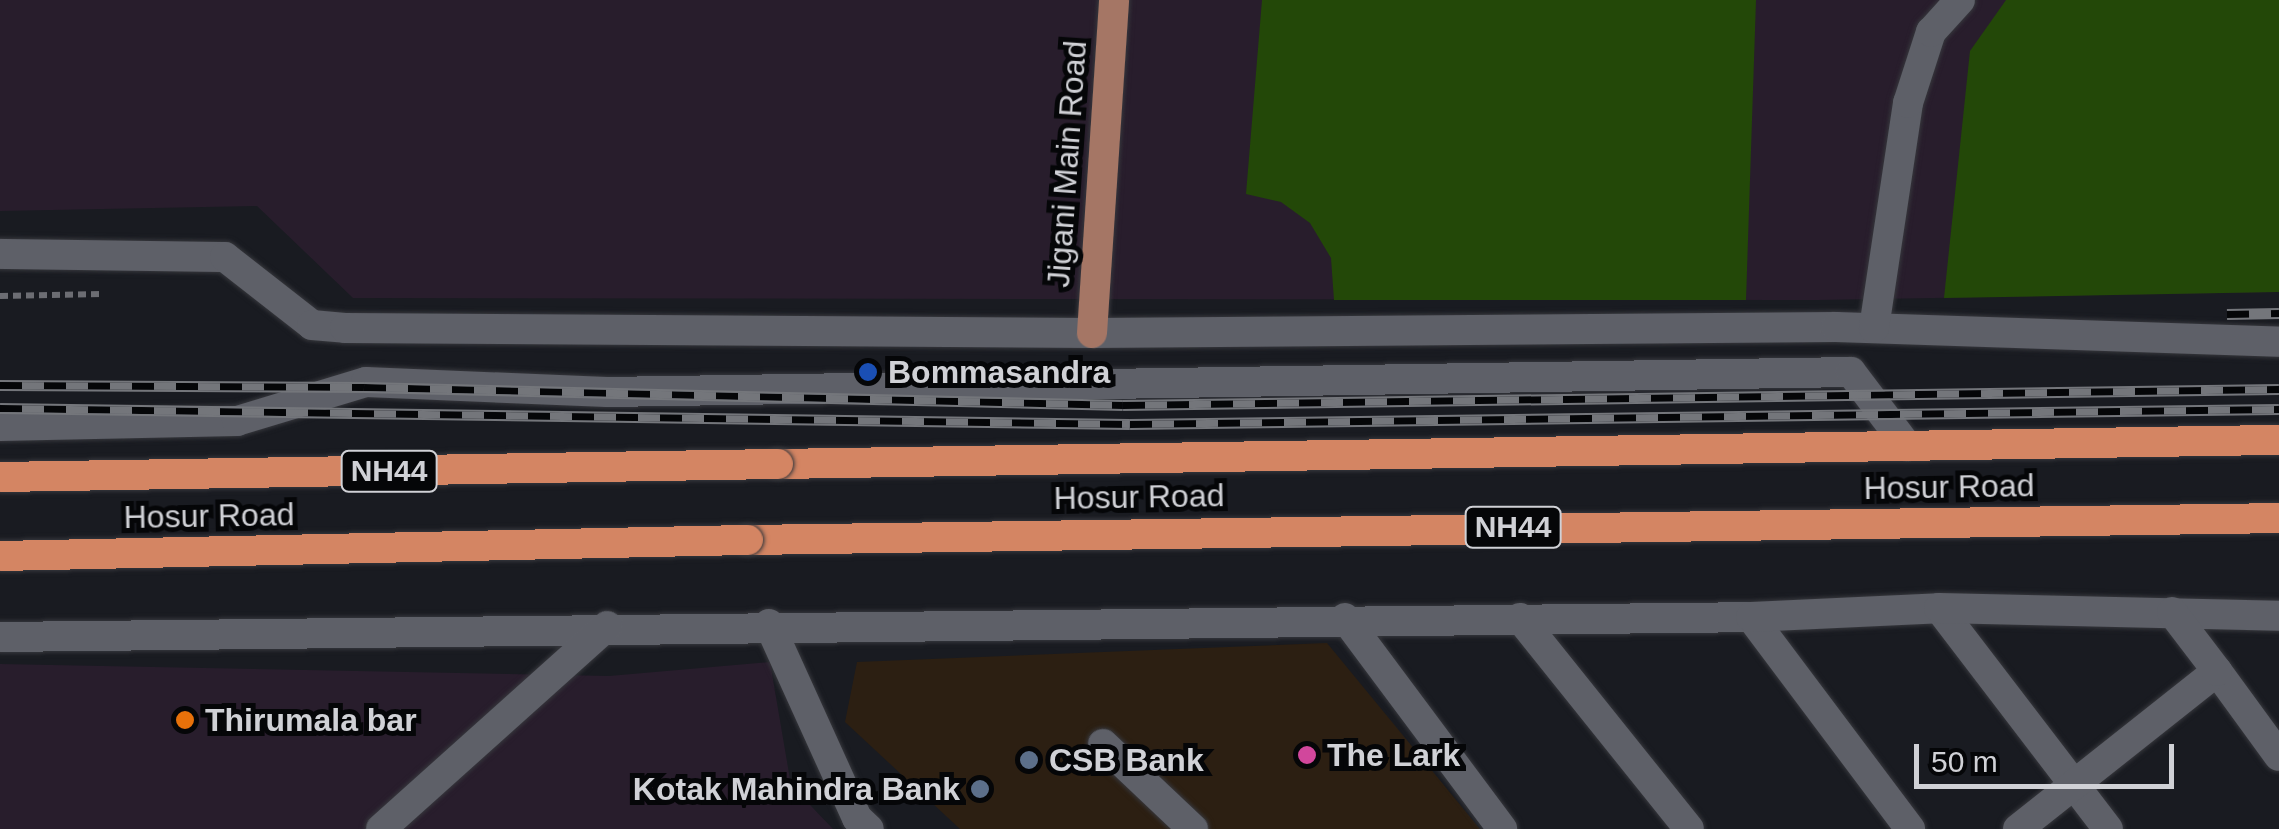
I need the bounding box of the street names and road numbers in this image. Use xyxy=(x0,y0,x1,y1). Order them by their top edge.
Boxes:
street label: Jigani Main Road xyxy=(1039,39,1095,289)
road number: NH44 xyxy=(339,446,439,496)
street label: Hosur Road xyxy=(1863,466,2035,508)
street label: Hosur Road xyxy=(1053,476,1225,518)
street label: Hosur Road xyxy=(123,495,295,537)
road number: NH44 xyxy=(1463,502,1563,552)

